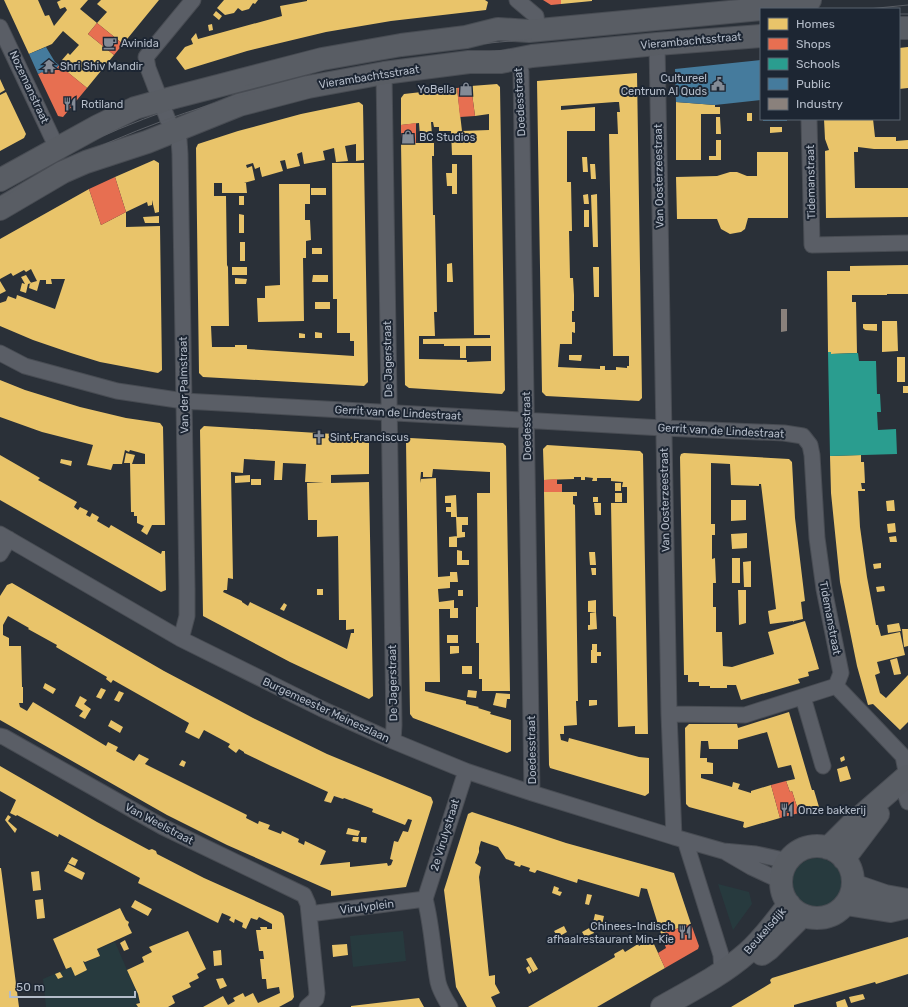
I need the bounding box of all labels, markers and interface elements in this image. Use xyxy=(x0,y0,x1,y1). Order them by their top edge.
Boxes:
legend xyxy=(760,8,900,120)
text: Homes xyxy=(796,17,835,31)
street label: Vierambachtsstraat xyxy=(640,30,743,52)
cafe icon: Avinida xyxy=(102,35,118,51)
place label: Avinida xyxy=(121,37,159,50)
text: Shops xyxy=(796,37,831,51)
street label: Nozemanstraat xyxy=(7,49,52,126)
text: Schools xyxy=(796,57,840,71)
temple icon: Shri Shiv Mandir xyxy=(41,58,57,74)
place label: Shri Shiv Mandir xyxy=(60,60,143,73)
street label: Vierambachtsstraat xyxy=(318,63,421,91)
street label: Doedesstraat xyxy=(512,67,528,137)
place label: Cultureel Centrum Al Quds xyxy=(621,72,707,98)
public building icon: Cultureel Centrum Al Quds xyxy=(710,76,726,92)
text: Public xyxy=(796,77,831,91)
shop icon: YoBella xyxy=(458,81,474,97)
place label: YoBella xyxy=(418,83,455,96)
restaurant icon: Rotiland xyxy=(62,96,78,112)
text: Industry xyxy=(796,97,843,111)
place label: Rotiland xyxy=(81,98,123,111)
street label: Van Oosterzeestraat xyxy=(652,123,666,228)
shop icon: BC Studios xyxy=(400,129,416,145)
place label: BC Studios xyxy=(419,131,476,144)
street label: Tidemanstraat xyxy=(804,144,818,219)
street label: De Jagerstraat xyxy=(381,320,395,397)
street label: Van der Palmstraat xyxy=(177,336,191,434)
street label: Doedesstraat xyxy=(520,391,534,460)
street label: Gerrit van de Lindestraat xyxy=(334,403,462,423)
street label: Gerrit van de Lindestraat xyxy=(657,421,785,441)
church icon: Sint Franciscus xyxy=(311,429,327,445)
place label: Sint Franciscus xyxy=(330,431,409,444)
street label: Van Oosterzeestraat xyxy=(658,447,672,552)
street label: Tidemanstraat xyxy=(817,580,844,657)
street label: De Jagerstraat xyxy=(386,644,400,721)
street label: Burgemeester Meineszlaan xyxy=(260,675,392,745)
street label: Doedesstraat xyxy=(525,715,539,784)
street label: 2e Virulystraat xyxy=(428,797,462,873)
street label: Van Weelstraat xyxy=(122,800,196,848)
restaurant icon: Onze bakkerij xyxy=(779,802,795,818)
place label: Onze bakkerij xyxy=(798,804,866,817)
street label: Virulyplein xyxy=(339,897,395,917)
street label: Beukelsdijk xyxy=(741,905,789,957)
place label: Chinees-Indisch afhaalrestaurant Min-Kie xyxy=(547,920,674,946)
restaurant icon: Chinees-Indisch afhaalrestaurant Min-Kie xyxy=(677,924,693,940)
scale bar xyxy=(10,973,135,999)
text: 50 m xyxy=(16,980,44,994)

